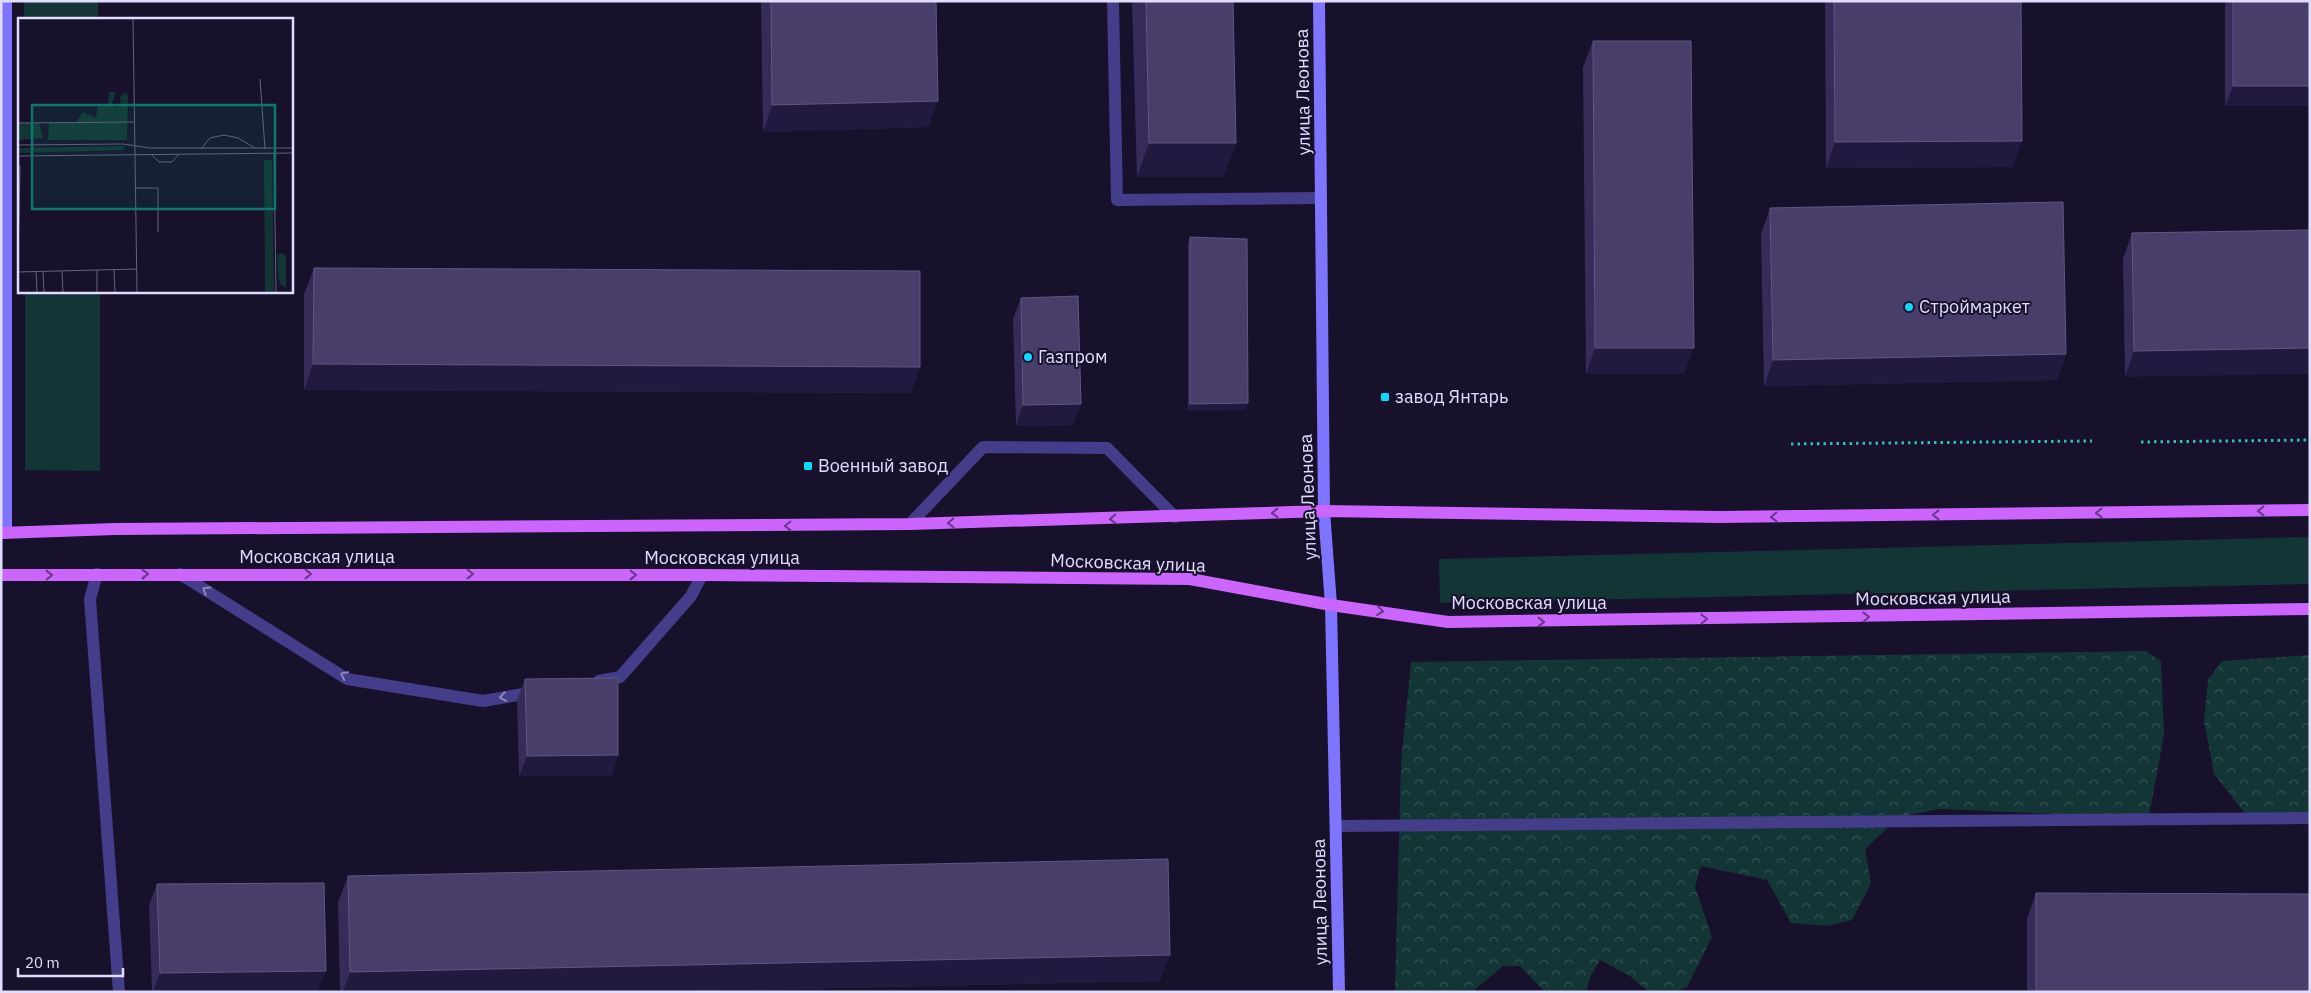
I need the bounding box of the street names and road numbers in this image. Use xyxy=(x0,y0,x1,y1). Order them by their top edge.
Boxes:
street label: улица Леонова xyxy=(1290,28,1315,156)
street label: улица Леонова xyxy=(1294,433,1321,561)
street label: Московская улица xyxy=(239,545,395,568)
street label: Московская улица xyxy=(644,546,800,569)
street label: Московская улица xyxy=(1050,548,1207,577)
street label: Московская улица xyxy=(1855,585,2011,610)
street label: Московская улица xyxy=(1451,591,1607,614)
street label: улица Леонова xyxy=(1307,838,1332,966)

